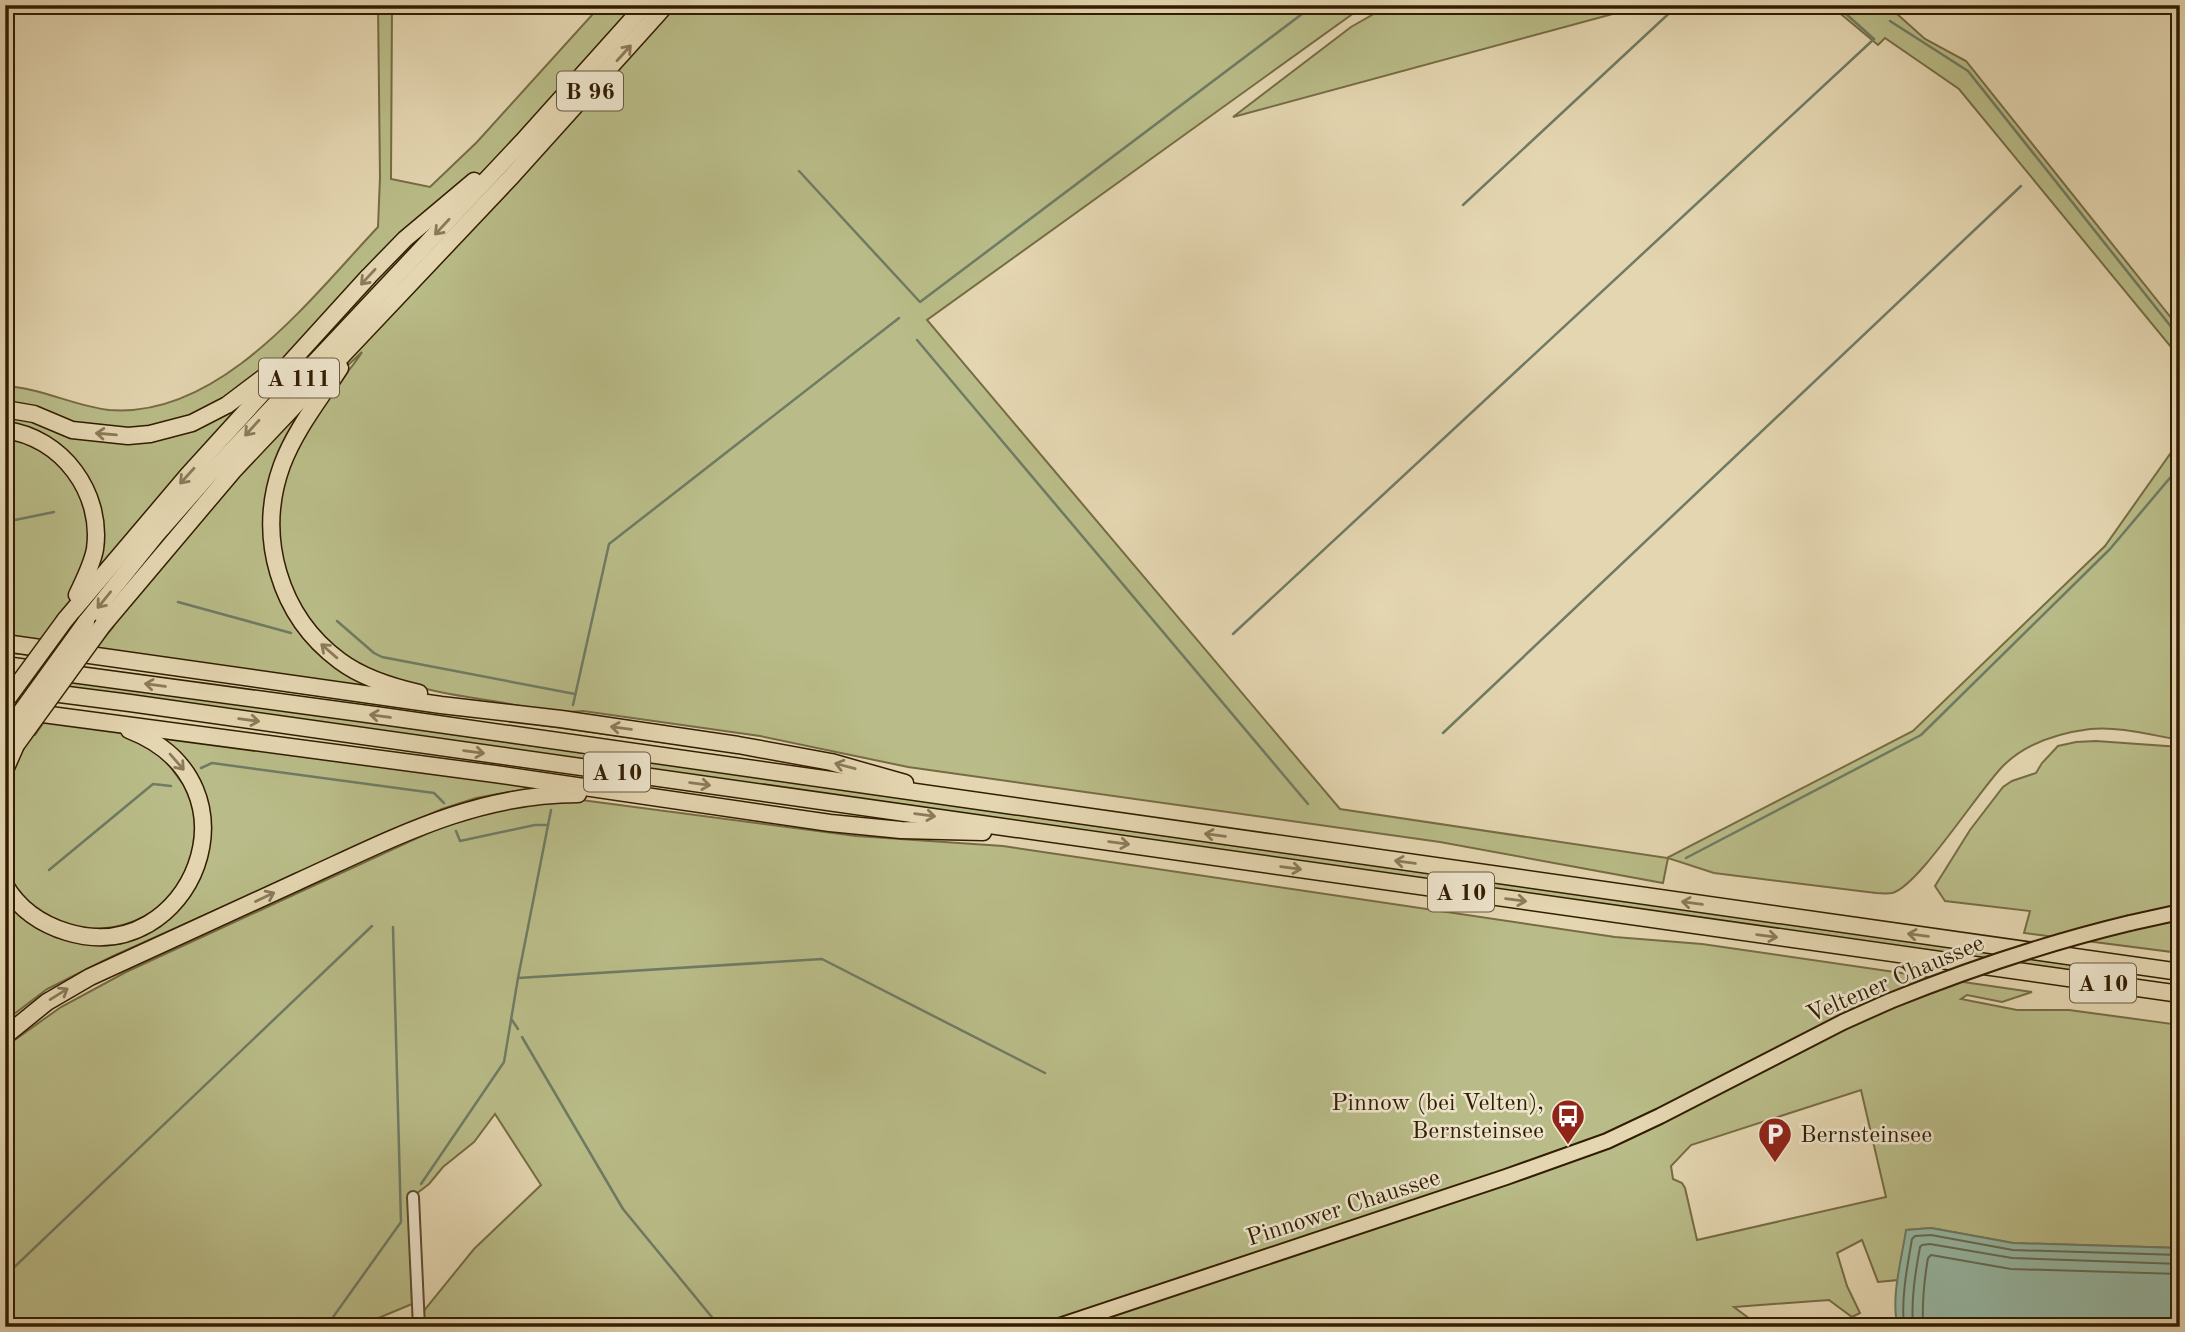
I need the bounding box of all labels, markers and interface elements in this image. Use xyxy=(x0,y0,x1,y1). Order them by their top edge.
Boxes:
one-way arrow xyxy=(616,44,632,62)
road number: B 96 xyxy=(557,72,623,110)
one-way arrow xyxy=(434,218,450,236)
one-way arrow xyxy=(360,268,376,286)
road number: A 111 xyxy=(259,358,339,398)
one-way arrow xyxy=(244,419,260,437)
one-way arrow xyxy=(95,427,118,440)
one-way arrow xyxy=(179,467,195,485)
one-way arrow xyxy=(96,591,111,609)
one-way arrow xyxy=(320,643,338,659)
one-way arrow xyxy=(144,678,167,691)
one-way arrow xyxy=(369,709,392,722)
one-way arrow xyxy=(237,714,260,727)
one-way arrow xyxy=(610,721,633,734)
one-way arrow xyxy=(463,746,485,759)
road number: A 10 xyxy=(584,752,650,792)
one-way arrow xyxy=(169,753,185,771)
one-way arrow xyxy=(834,759,857,772)
one-way arrow xyxy=(688,778,711,791)
one-way arrow xyxy=(913,809,936,822)
one-way arrow xyxy=(1204,828,1227,841)
one-way arrow xyxy=(1107,837,1130,850)
one-way arrow xyxy=(1394,855,1416,868)
one-way arrow xyxy=(1279,861,1302,874)
road number: A 10 xyxy=(1428,872,1494,912)
one-way arrow xyxy=(254,890,275,903)
one-way arrow xyxy=(1504,894,1527,907)
one-way arrow xyxy=(1681,897,1704,910)
one-way arrow xyxy=(1907,929,1929,942)
one-way arrow xyxy=(1755,930,1777,943)
street label: Veltener Chaussee xyxy=(1803,932,1988,1028)
road number: A 10 xyxy=(2070,964,2136,1002)
one-way arrow xyxy=(49,987,69,1001)
place label: Pinnow (bei Velten), Bernsteinsee xyxy=(1331,1092,1544,1144)
bus stop icon: Pinnow (bei Velten), Bernsteinsee xyxy=(1549,1097,1587,1146)
parking icon: Bernsteinsee xyxy=(1756,1115,1794,1164)
place label: Bernsteinsee xyxy=(1800,1124,1932,1148)
street label: Pinnower Chaussee xyxy=(1244,1166,1443,1252)

